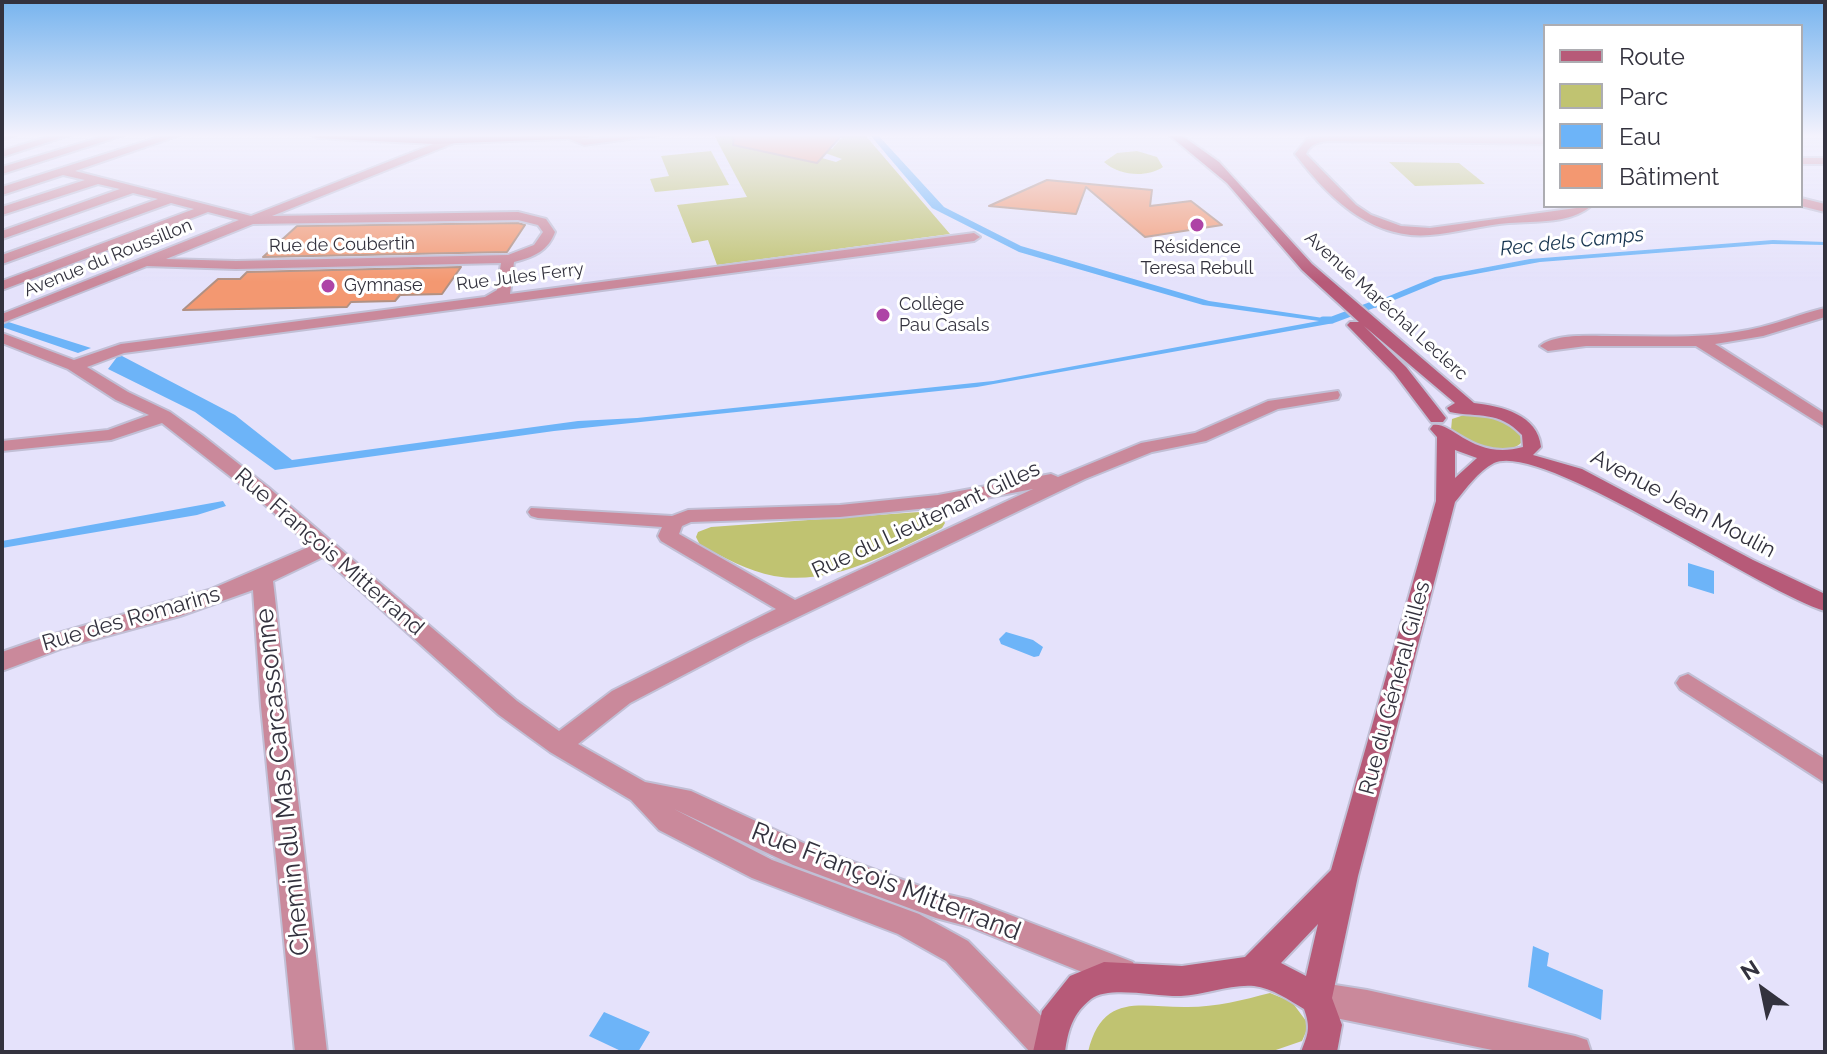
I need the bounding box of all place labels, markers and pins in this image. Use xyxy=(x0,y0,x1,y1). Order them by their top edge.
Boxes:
marker: Résidence Teresa Rebull xyxy=(1188,216,1206,234)
place label: Résidence Teresa Rebull xyxy=(1141,237,1253,280)
place label: Gymnase xyxy=(344,275,423,297)
marker: Gymnase xyxy=(319,277,337,295)
place label: Collège Pau Casals xyxy=(899,294,989,336)
marker: Collège Pau Casals xyxy=(874,306,892,324)

